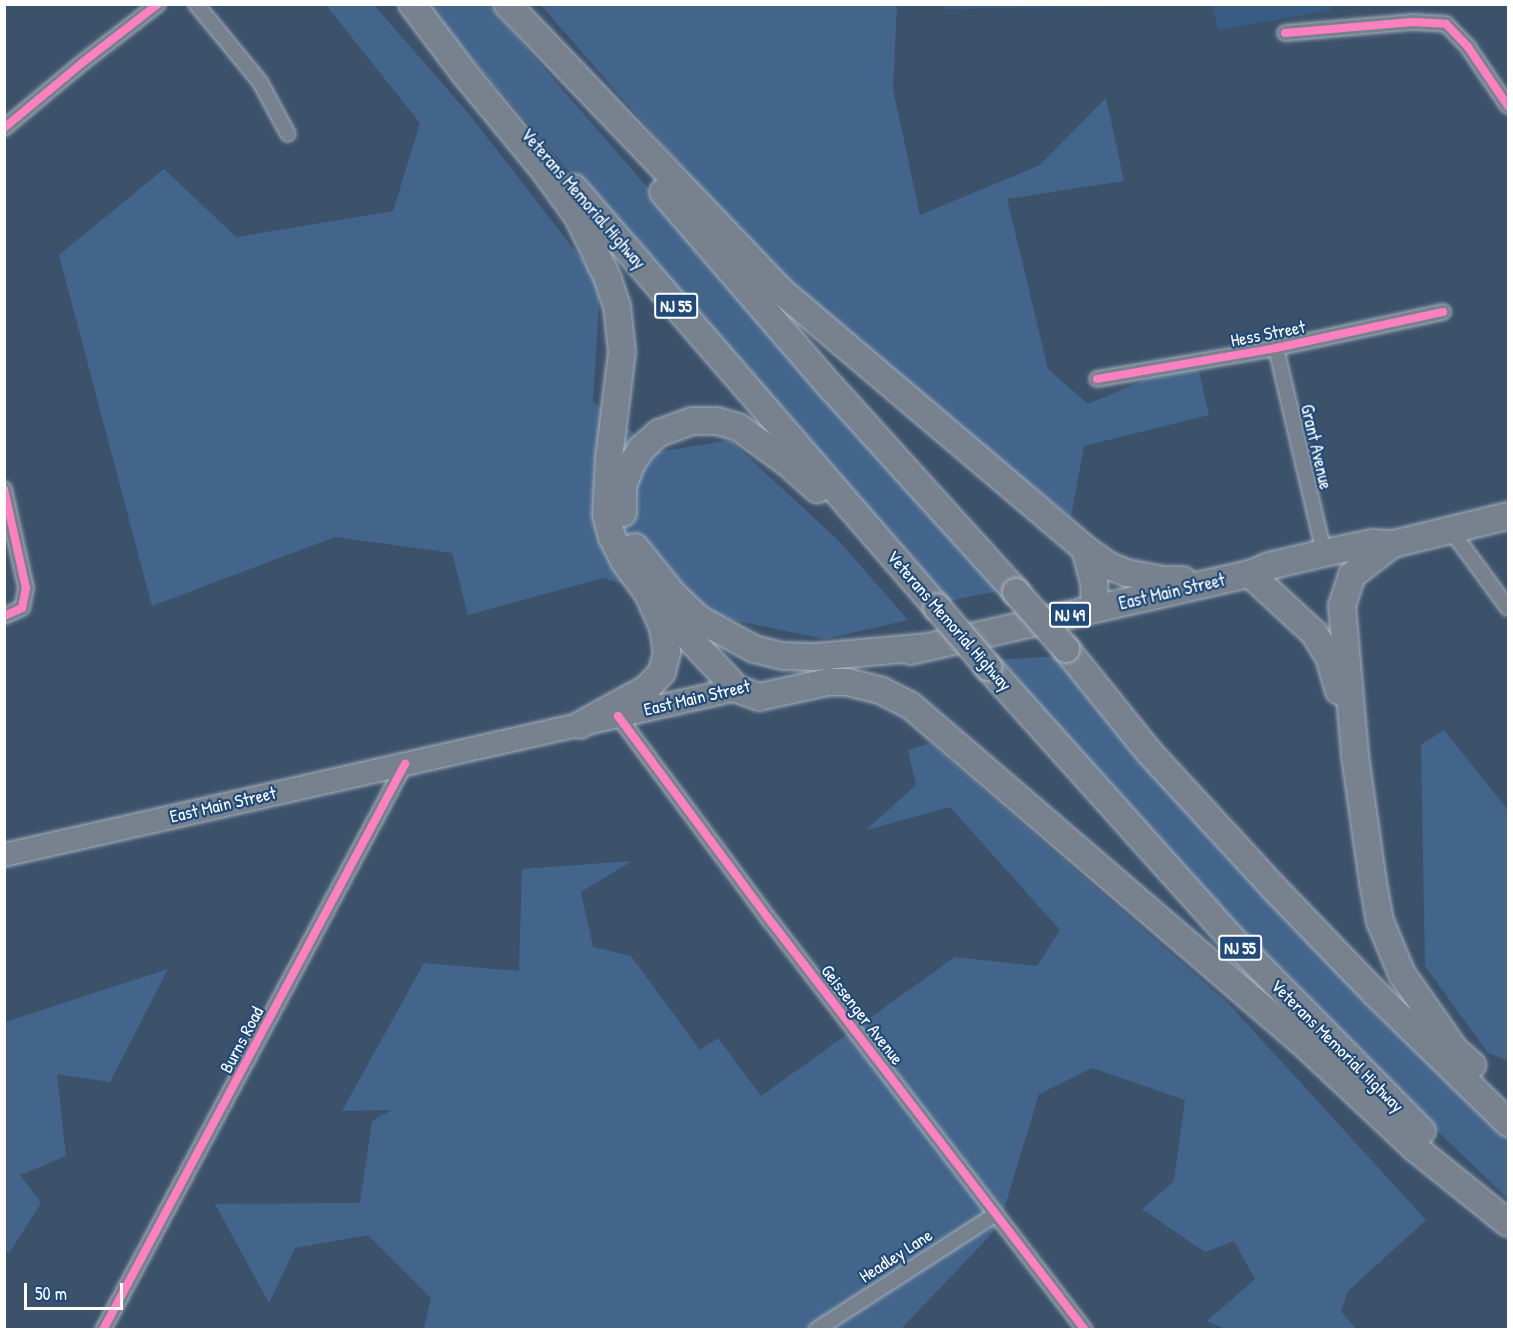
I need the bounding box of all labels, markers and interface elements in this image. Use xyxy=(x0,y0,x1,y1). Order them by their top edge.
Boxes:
street label: Veterans Memorial Highway xyxy=(516,124,650,274)
road number: NJ 55 xyxy=(654,293,698,319)
street label: Hess Street xyxy=(1229,316,1307,352)
street label: Grant Avenue xyxy=(1296,402,1336,492)
street label: Veterans Memorial Highway xyxy=(882,546,1016,696)
street label: East Main Street xyxy=(1117,569,1227,615)
road number: NJ 49 xyxy=(1049,602,1091,628)
street label: East Main Street xyxy=(642,675,752,721)
street label: East Main Street xyxy=(168,782,278,828)
road number: NJ 55 xyxy=(1218,935,1262,961)
street label: Geissenger Avenue xyxy=(816,961,908,1069)
street label: Veterans Memorial Highway xyxy=(1266,975,1408,1117)
street label: Burns Road xyxy=(216,1003,268,1077)
street label: Headley Lane xyxy=(856,1224,936,1288)
scale bar xyxy=(27,1271,126,1309)
text: 50 m xyxy=(35,1281,67,1306)

